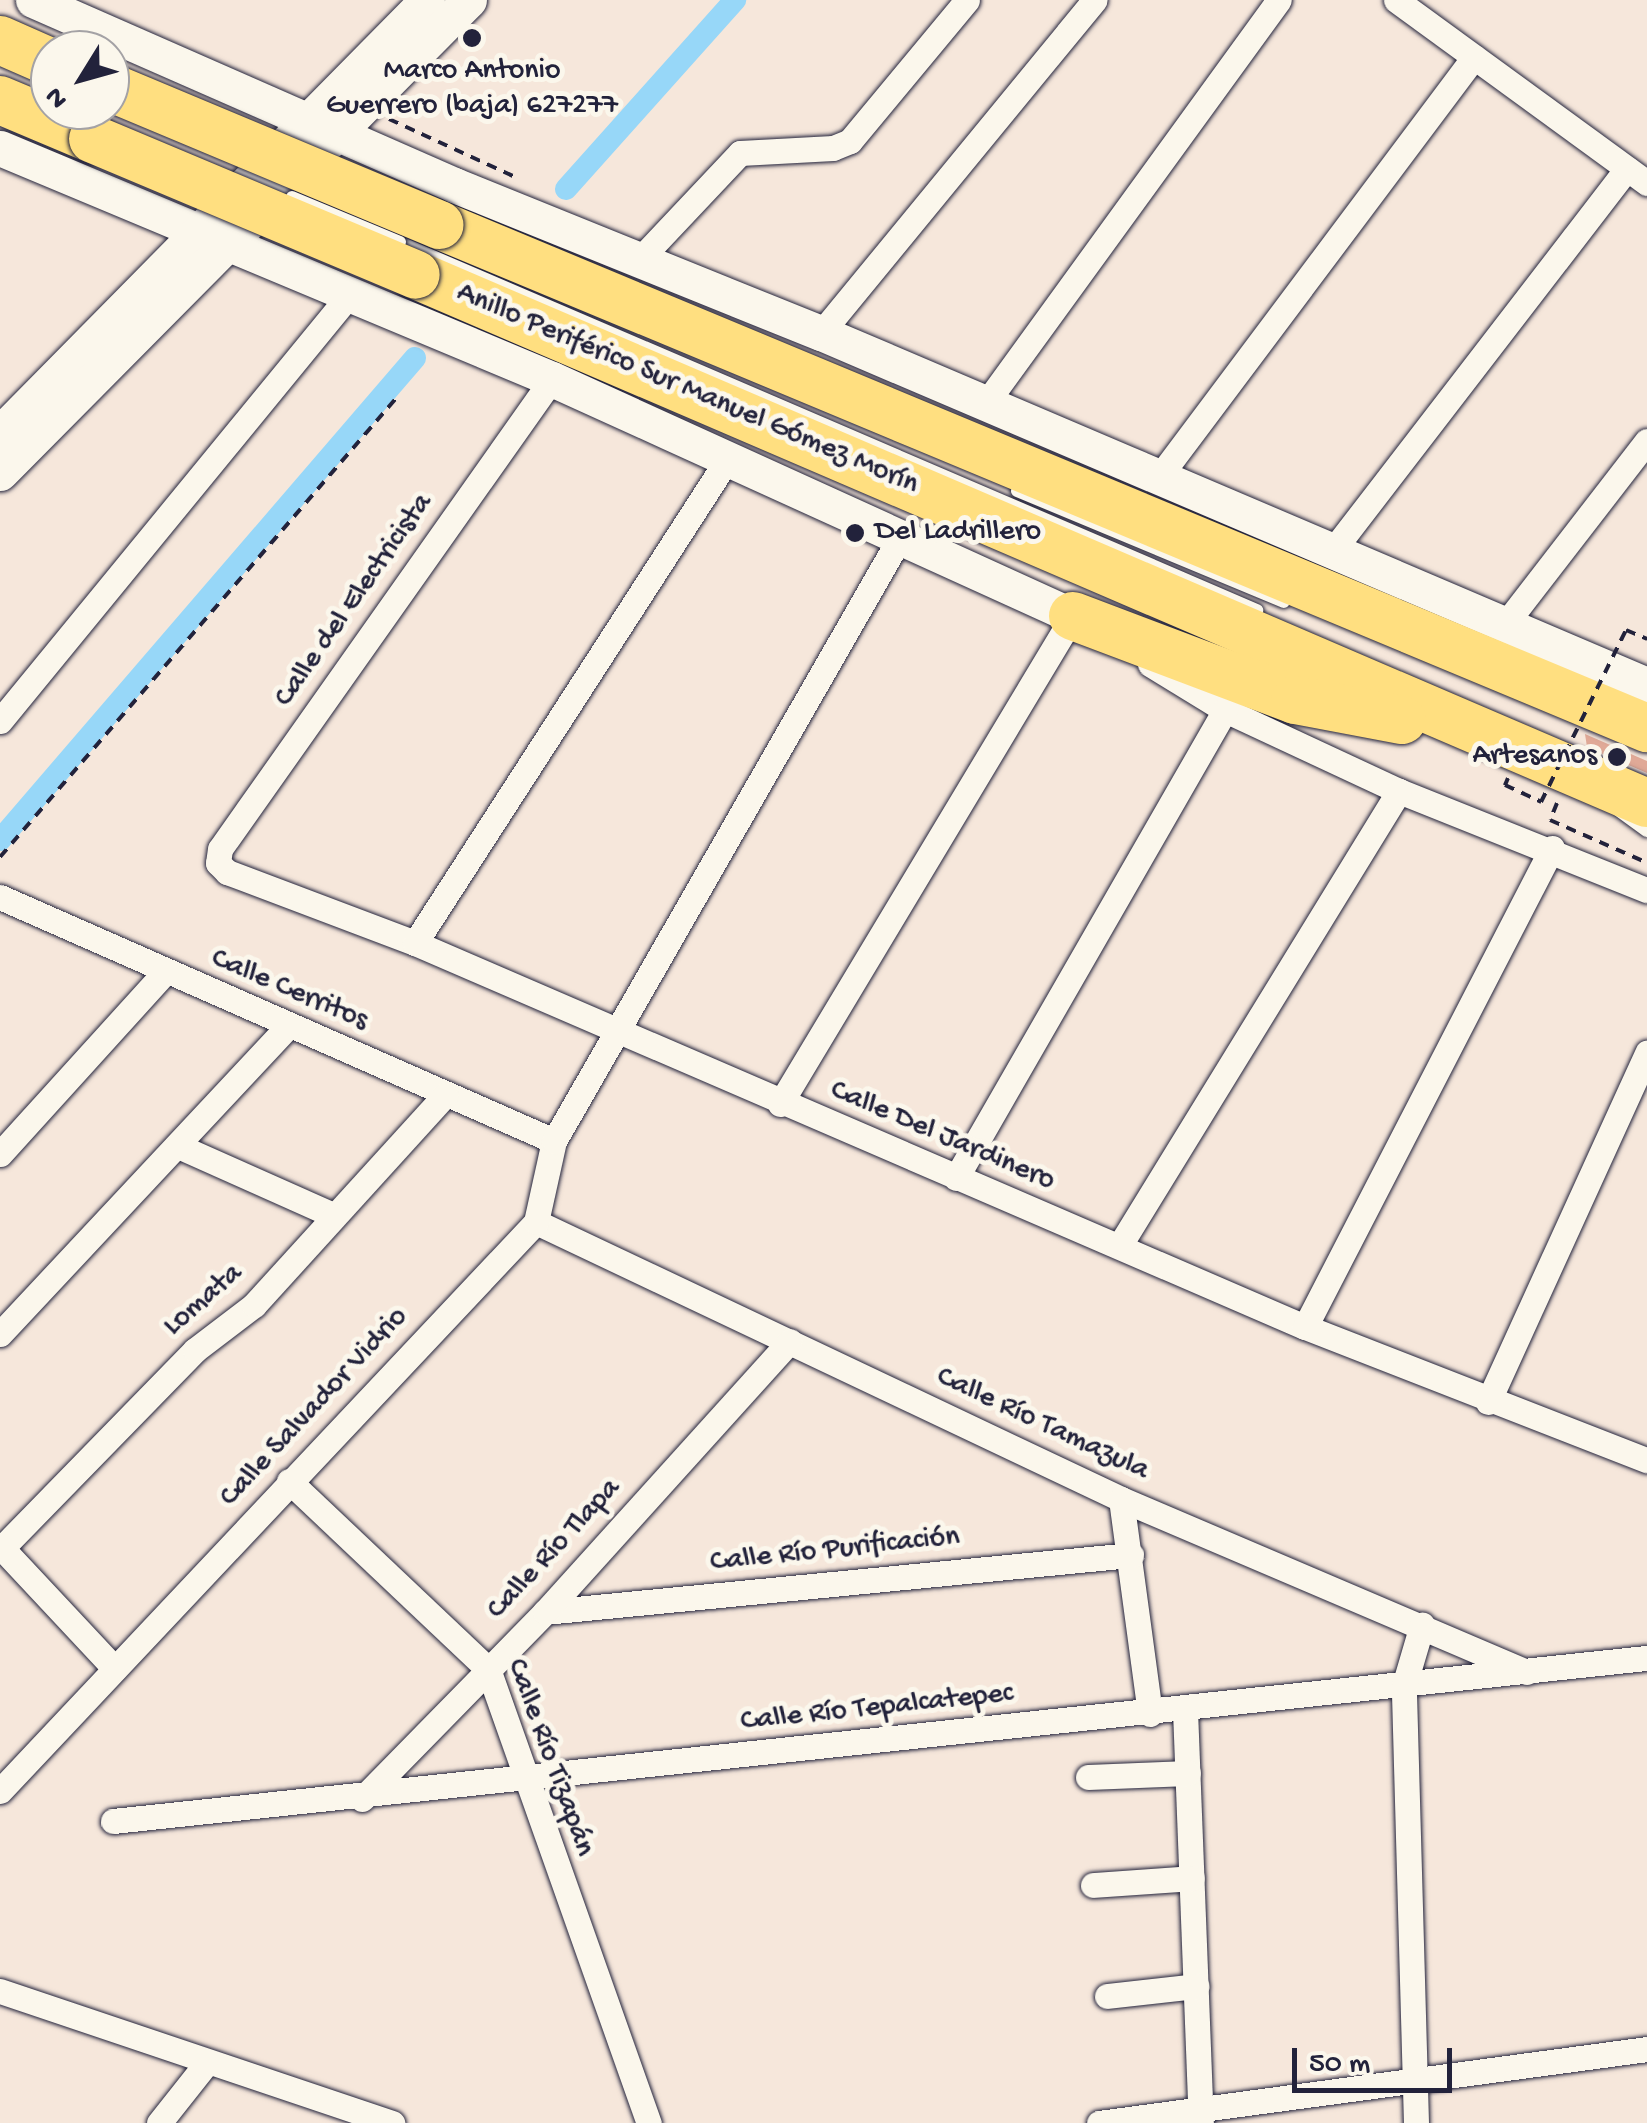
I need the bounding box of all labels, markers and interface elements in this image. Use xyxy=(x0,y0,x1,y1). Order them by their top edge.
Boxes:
marker: Marco Antonio Guerrero (baja) 627277 xyxy=(461,27,483,49)
north arrow xyxy=(30,30,130,130)
place label: Marco Antonio Guerrero (baja) 627277 xyxy=(326,54,618,124)
text: N xyxy=(39,80,76,114)
street label: Anillo Periférico Sur Manuel Gómez Morín xyxy=(451,276,923,504)
street label: Calle del Electricista xyxy=(268,487,442,715)
place label: Del Ladrillero xyxy=(875,515,1041,551)
marker: Del Ladrillero xyxy=(844,522,866,544)
place label: Artesanos xyxy=(1472,739,1597,775)
marker: Artesanos xyxy=(1606,746,1628,768)
street label: Calle Cerritos xyxy=(205,942,373,1040)
street label: Calle Del Jardinero xyxy=(824,1073,1060,1201)
street label: Lomata xyxy=(157,1257,251,1345)
street label: Calle Salvador Vidrio xyxy=(213,1301,417,1515)
street label: Calle Río Tamazula xyxy=(930,1360,1154,1490)
street label: Calle Río Tlapa xyxy=(481,1472,629,1628)
street label: Calle Río Purificación xyxy=(709,1520,961,1582)
street label: Calle Río Tizapán xyxy=(497,1654,601,1862)
street label: Calle Río Tepalcatepec xyxy=(739,1677,1015,1741)
scale bar xyxy=(1297,2028,1457,2090)
text: 50 m xyxy=(1309,2048,1370,2083)

